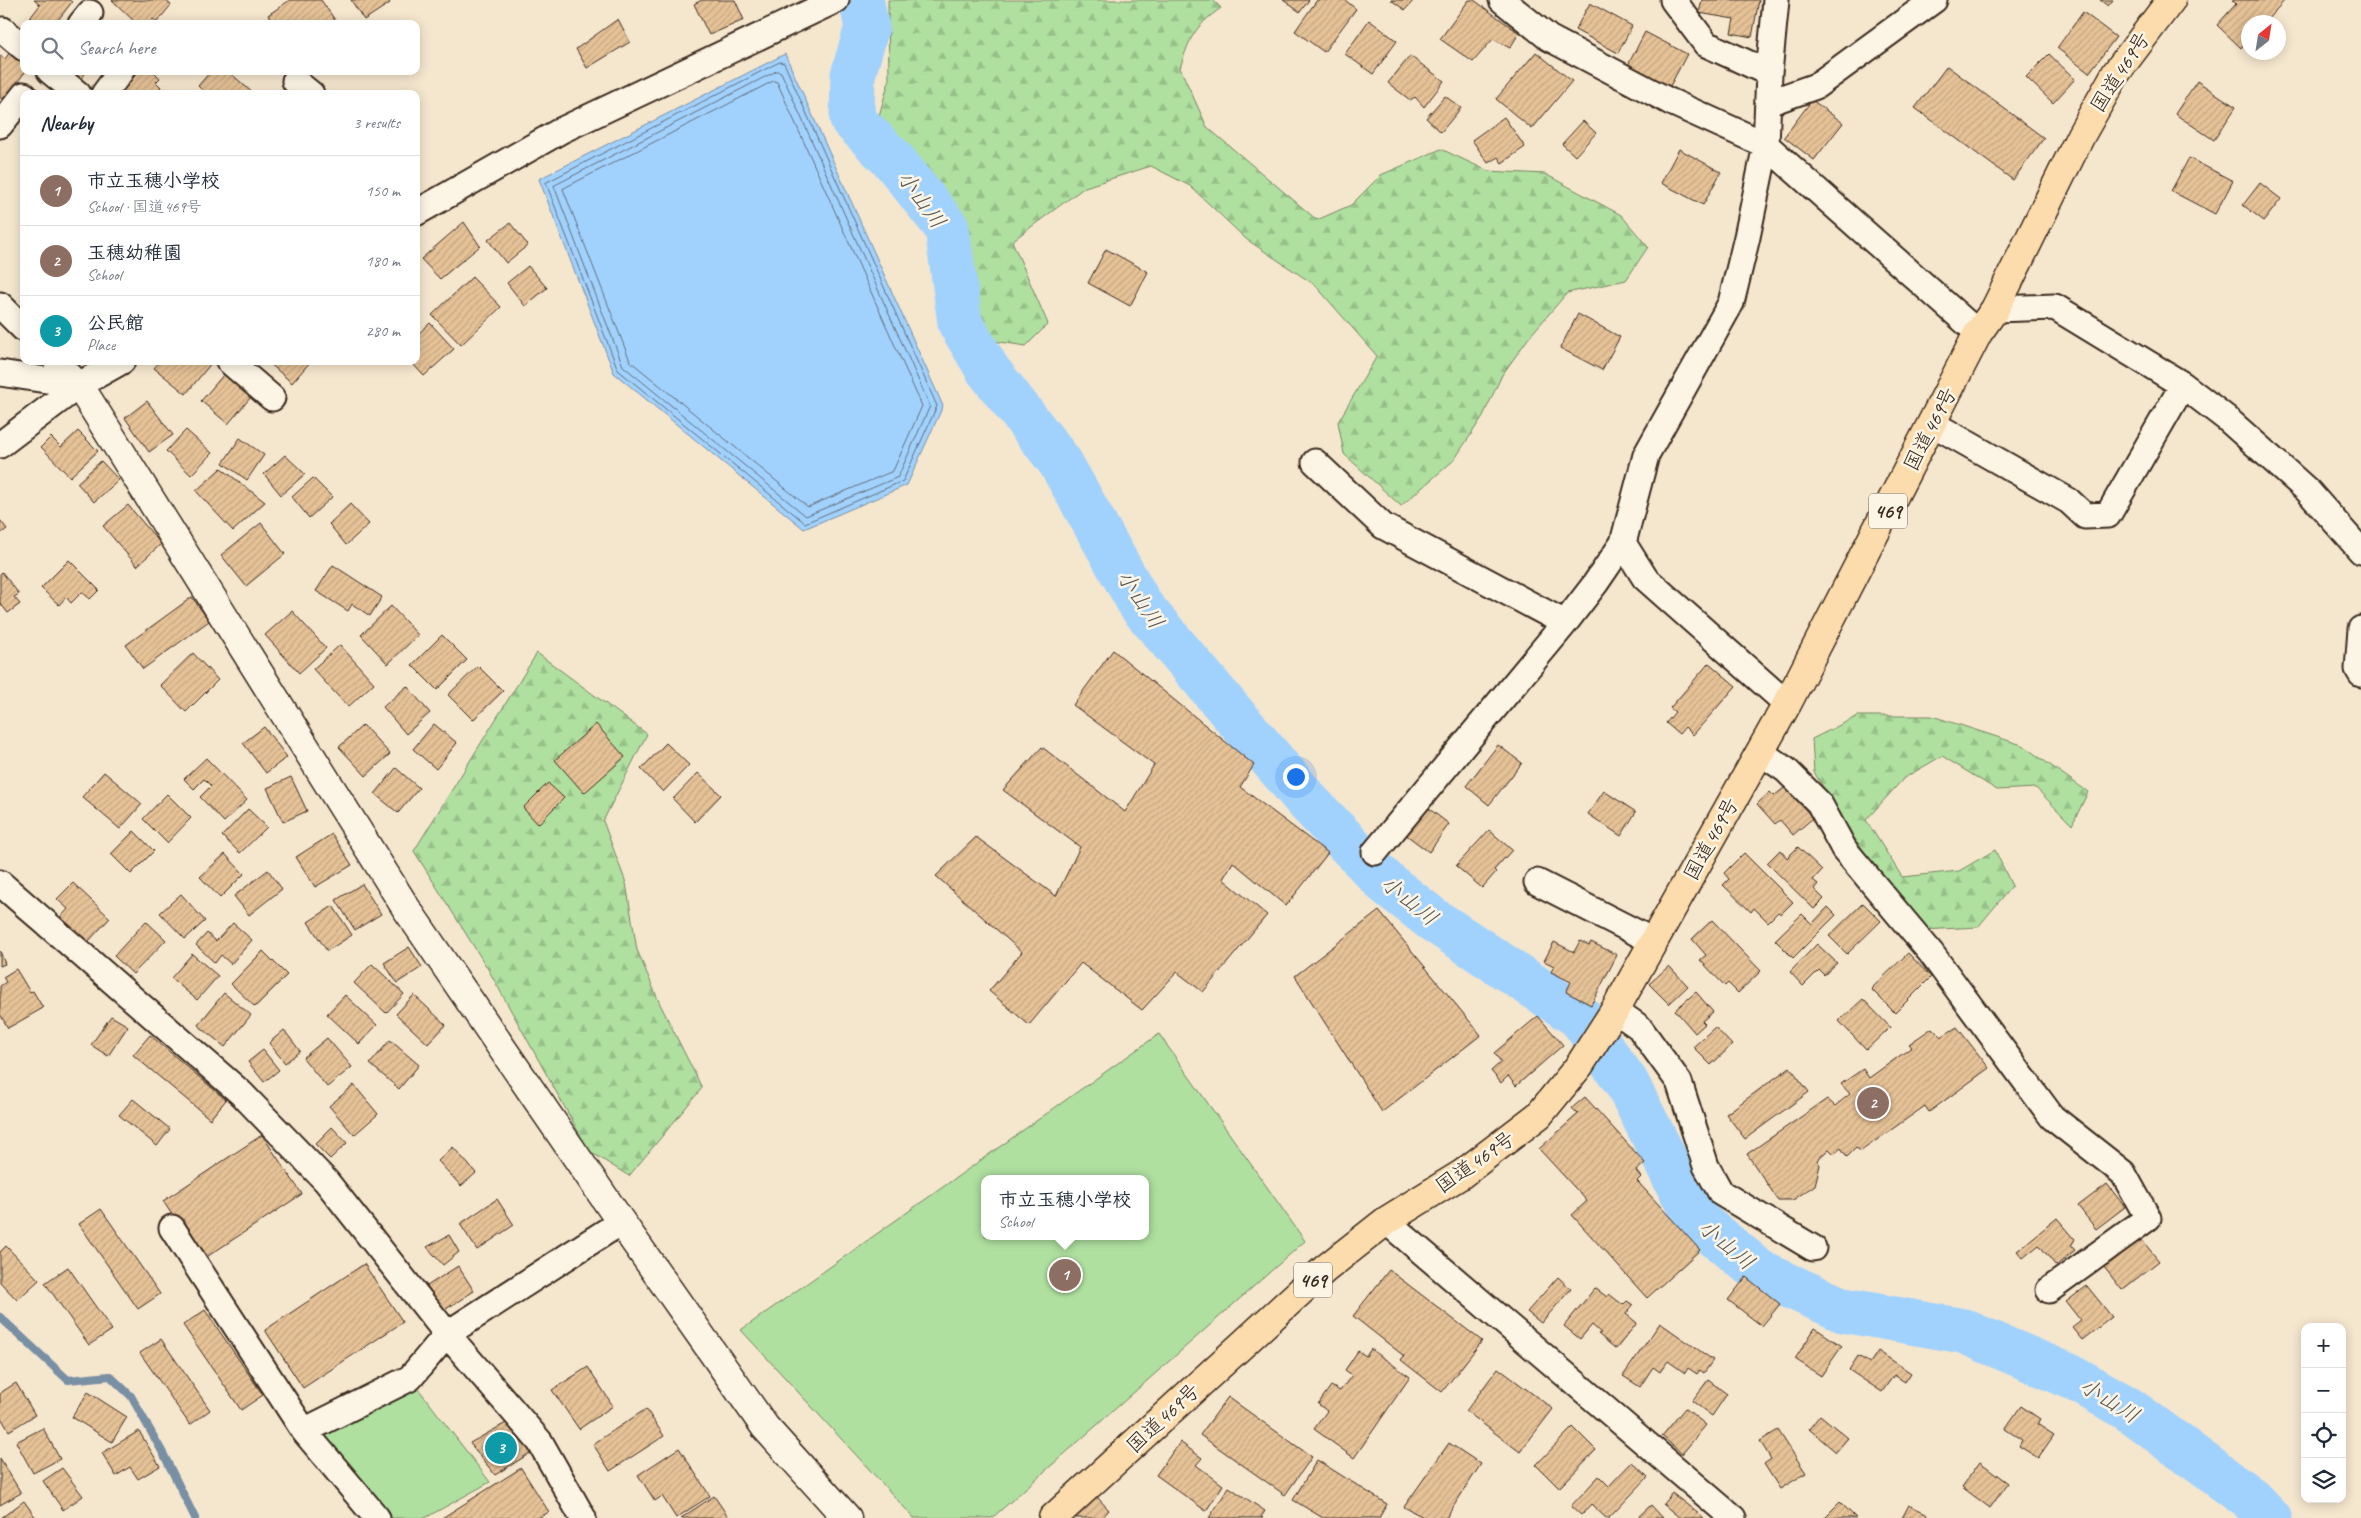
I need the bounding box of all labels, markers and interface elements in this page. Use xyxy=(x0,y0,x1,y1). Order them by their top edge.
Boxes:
north arrow xyxy=(2241,15,2286,60)
search box xyxy=(20,20,420,75)
street label: 国道469号 xyxy=(2084,27,2156,117)
icon: search xyxy=(38,34,66,62)
text: Search here xyxy=(78,36,155,60)
text: Nearby xyxy=(40,110,93,136)
text: 3 results xyxy=(353,113,400,133)
water label: 小山川 xyxy=(890,165,952,235)
text: 市立玉穂小学校 xyxy=(87,169,220,193)
text: 1 xyxy=(52,181,60,201)
text: 150 m xyxy=(366,181,400,201)
text: School · 国道469号 xyxy=(87,197,202,217)
text: 玉穂幼稚園 xyxy=(87,241,182,265)
text: 2 xyxy=(52,251,60,271)
text: 180 m xyxy=(366,251,400,271)
text: School xyxy=(87,265,121,285)
text: 公民館 xyxy=(87,311,144,335)
text: 3 xyxy=(52,321,60,341)
text: 280 m xyxy=(366,321,400,341)
text: Place xyxy=(87,335,115,355)
street label: 国道469号 xyxy=(1898,382,1962,476)
road number: 469 xyxy=(1869,494,1907,528)
water label: 小山川 xyxy=(1110,564,1170,635)
your location xyxy=(1283,764,1309,790)
street label: 国道469号 xyxy=(1677,793,1745,885)
water label: 小山川 xyxy=(1375,869,1444,932)
pin: 2 xyxy=(1857,1084,1889,1122)
street label: 国道469号 xyxy=(1430,1125,1520,1199)
popup xyxy=(981,1175,1149,1240)
text: 市立玉穂小学校 xyxy=(998,1188,1132,1212)
text: School xyxy=(998,1212,1033,1232)
water label: 小山川 xyxy=(1692,1213,1761,1277)
pin: 1 xyxy=(1049,1256,1081,1294)
road number: 469 xyxy=(1294,1262,1332,1298)
map controls xyxy=(2301,1323,2346,1503)
button: + xyxy=(2301,1323,2346,1368)
button: − xyxy=(2301,1368,2346,1413)
water label: 小山川 xyxy=(2074,1371,2145,1430)
street label: 国道469号 xyxy=(1121,1377,1205,1459)
button: locate xyxy=(2301,1413,2346,1458)
pin: 3 xyxy=(485,1429,517,1467)
button: layers xyxy=(2301,1458,2346,1503)

